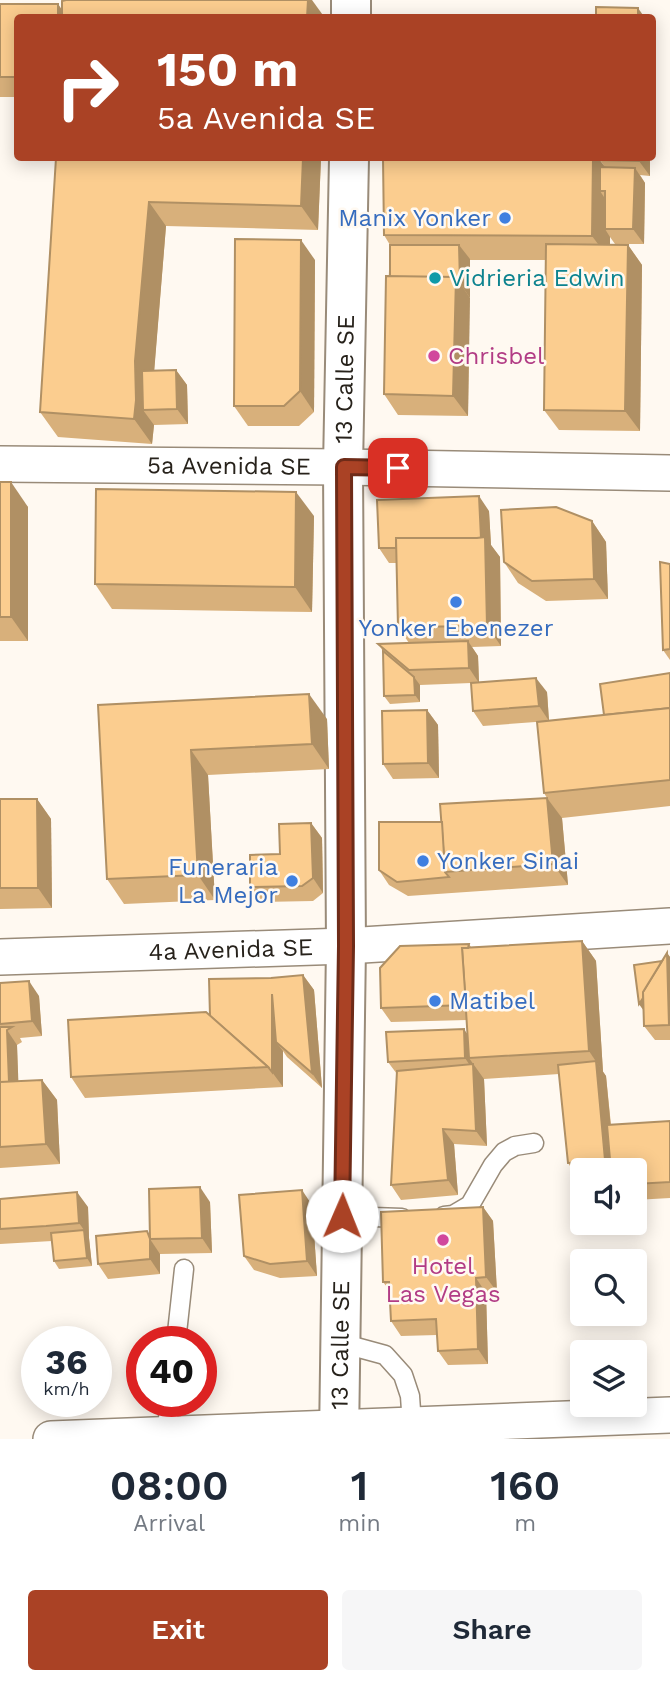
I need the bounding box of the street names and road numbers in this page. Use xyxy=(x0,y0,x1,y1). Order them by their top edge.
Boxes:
street label: 13 Calle SE xyxy=(329,314,360,444)
street label: 5a Avenida SE xyxy=(147,451,311,481)
street label: 4a Avenida SE xyxy=(148,933,314,966)
street label: 13 Calle SE xyxy=(325,1280,355,1410)

